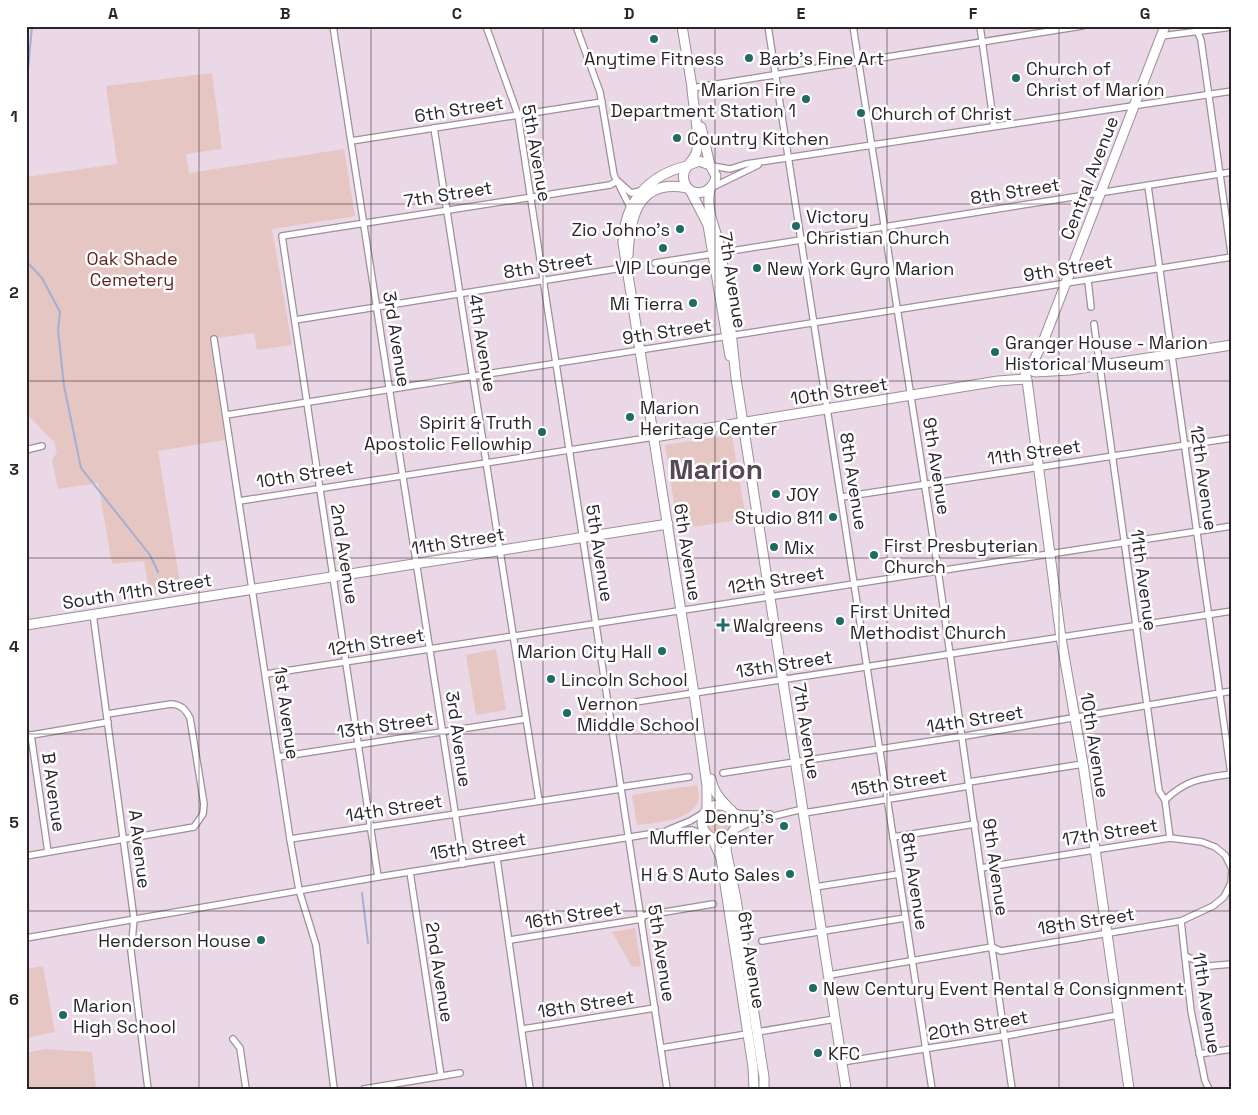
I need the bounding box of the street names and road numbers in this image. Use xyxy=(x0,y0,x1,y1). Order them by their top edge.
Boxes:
street label: 6th Street xyxy=(413,91,505,127)
street label: 5th Avenue xyxy=(517,103,557,203)
street label: Central Avenue xyxy=(1055,113,1123,243)
street label: 8th Street xyxy=(969,173,1061,209)
street label: 7th Street xyxy=(402,176,494,212)
street label: 7th Avenue xyxy=(714,230,752,330)
street label: 8th Street xyxy=(502,247,594,283)
street label: 9th Street xyxy=(1022,250,1114,286)
street label: 3rd Avenue xyxy=(378,289,416,389)
street label: 4th Avenue xyxy=(464,293,502,393)
street label: 9th Street xyxy=(621,313,713,349)
street label: 10th Street xyxy=(789,372,889,410)
street label: 9th Avenue xyxy=(918,416,956,516)
street label: 12th Avenue xyxy=(1185,424,1223,532)
street label: 8th Avenue xyxy=(835,431,873,531)
street label: 11th Street xyxy=(986,434,1082,470)
street label: 10th Street xyxy=(255,455,355,493)
street label: 2nd Avenue xyxy=(326,502,364,606)
street label: 6th Avenue xyxy=(669,502,707,602)
street label: 5th Avenue xyxy=(581,503,619,603)
street label: 11th Street xyxy=(410,522,506,560)
street label: 11th Avenue xyxy=(1125,528,1163,632)
street label: 12th Street xyxy=(726,561,826,599)
street label: South 11th Street xyxy=(61,568,213,614)
street label: 12th Street xyxy=(326,623,426,661)
street label: 13th Street xyxy=(734,645,834,683)
street label: 1st Avenue xyxy=(269,665,305,761)
street label: 7th Avenue xyxy=(788,681,826,781)
street label: 3rd Avenue xyxy=(441,689,477,789)
street label: 10th Avenue xyxy=(1075,691,1115,799)
street label: 14th Street xyxy=(925,700,1025,738)
street label: 13th Street xyxy=(335,707,435,743)
street label: B Avenue xyxy=(37,751,71,833)
street label: 15th Street xyxy=(849,763,949,801)
street label: 14th Street xyxy=(344,789,444,827)
street label: A Avenue xyxy=(124,808,156,890)
street label: 17th Street xyxy=(1060,813,1160,851)
street label: 9th Avenue xyxy=(978,817,1014,917)
street label: 15th Street xyxy=(428,827,528,865)
street label: 8th Avenue xyxy=(896,831,934,931)
street label: 16th Street xyxy=(523,896,623,934)
street label: 18th Street xyxy=(1036,902,1136,940)
street label: 5th Avenue xyxy=(643,903,681,1003)
street label: 6th Avenue xyxy=(733,910,771,1010)
street label: 2nd Avenue xyxy=(421,920,459,1024)
street label: 11th Avenue xyxy=(1188,951,1226,1055)
street label: 18th Street xyxy=(536,985,636,1023)
street label: 20th Street xyxy=(926,1005,1030,1045)

